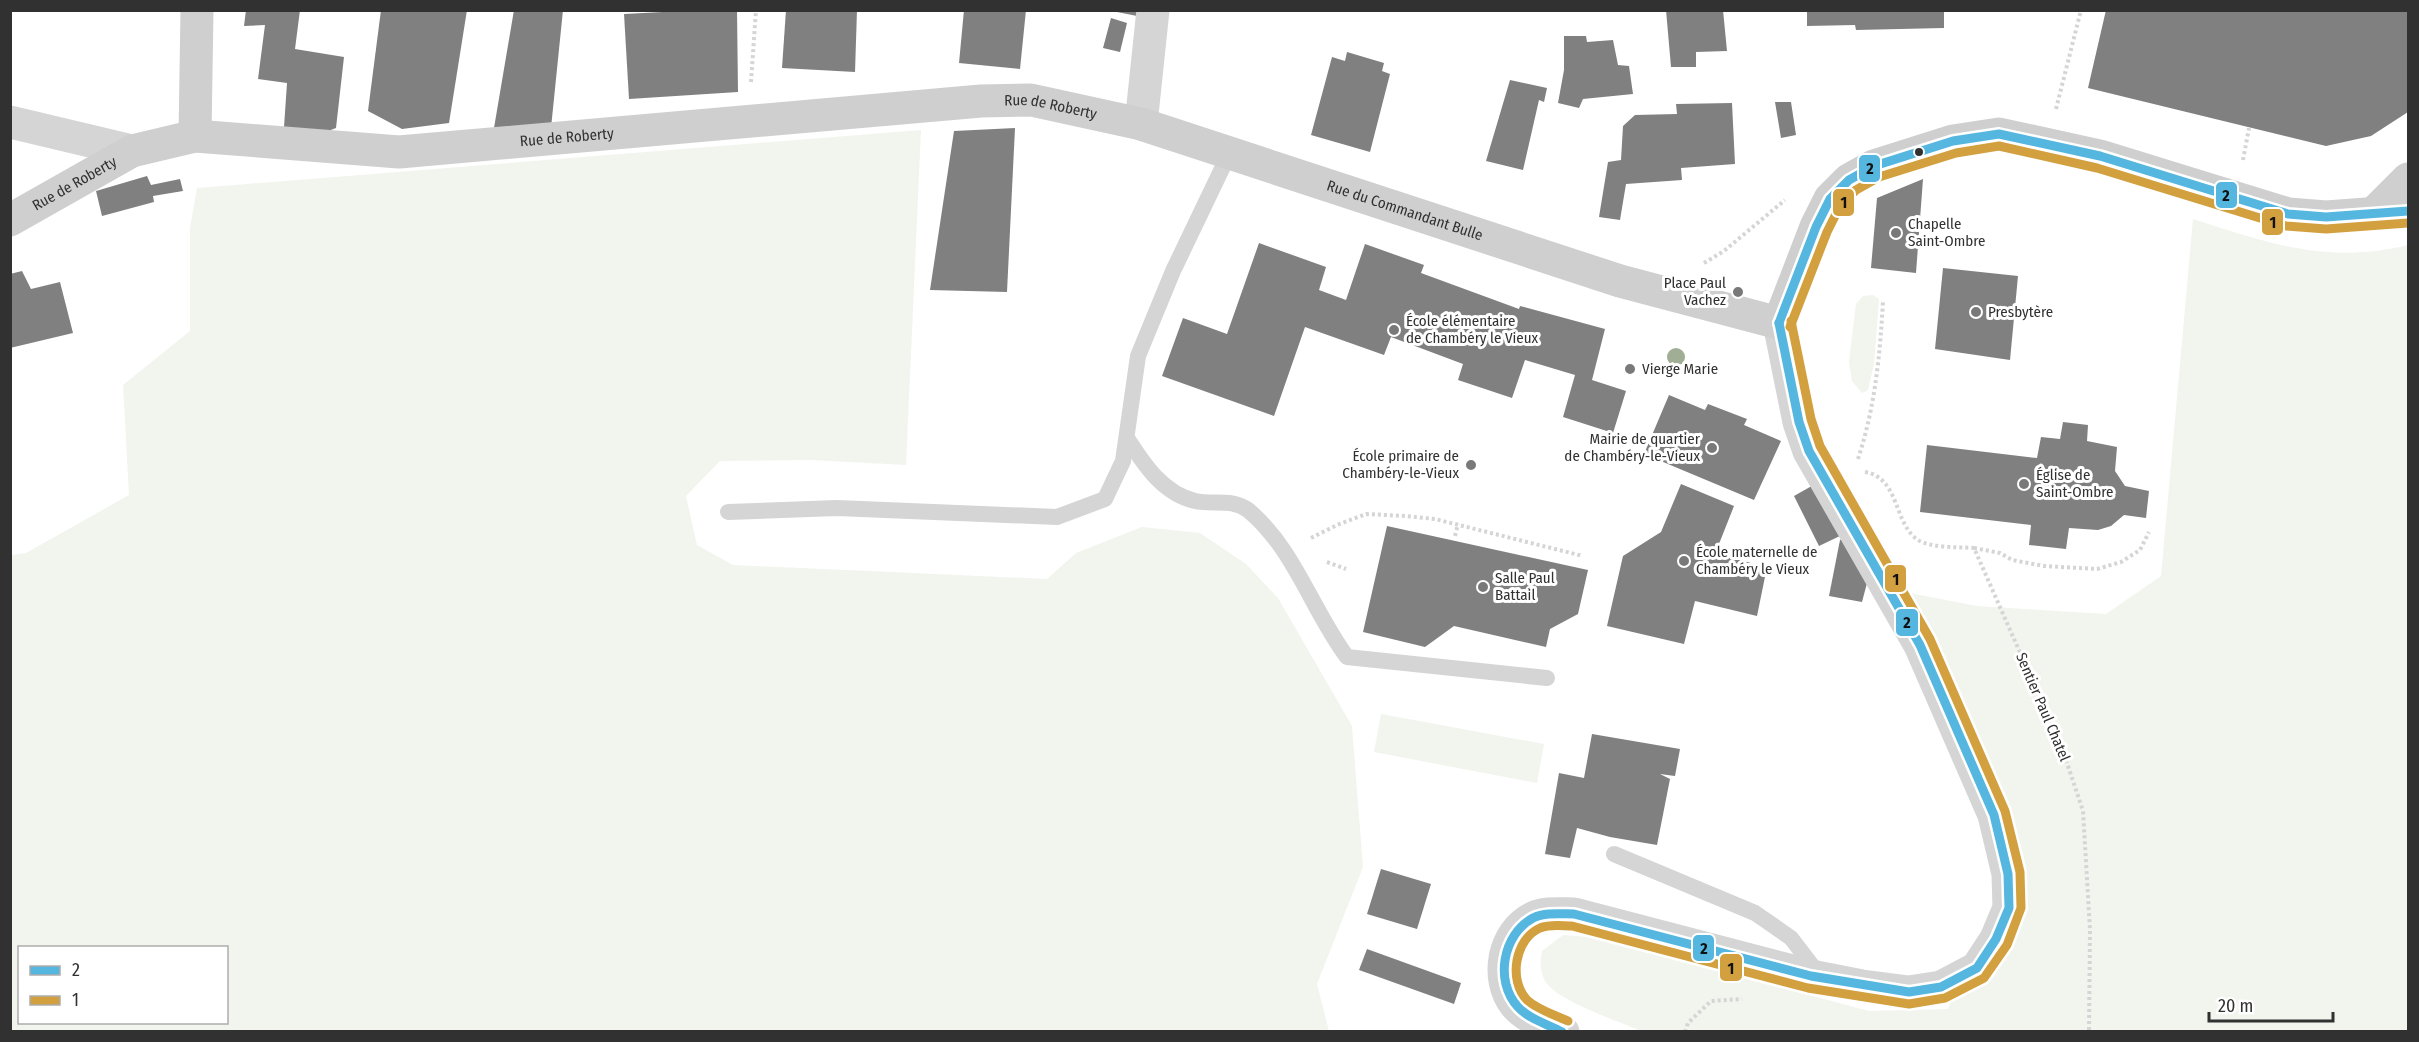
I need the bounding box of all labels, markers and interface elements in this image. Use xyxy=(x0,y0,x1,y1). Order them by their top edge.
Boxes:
street label: Rue de Roberty xyxy=(1004,91,1099,123)
street label: Rue de Roberty xyxy=(519,124,615,150)
unlabelled marker xyxy=(1913,146,1925,158)
street label: Rue de Roberty xyxy=(29,152,120,215)
line badge: 2 xyxy=(1858,154,1881,183)
text: 2 xyxy=(1865,159,1874,178)
street label: Rue du Commandant Bulle xyxy=(1325,177,1485,244)
line badge: 2 xyxy=(2215,181,2238,209)
text: 2 xyxy=(2221,186,2230,205)
line badge: 1 xyxy=(1832,188,1855,217)
text: 1 xyxy=(1841,193,1847,212)
line badge: 1 xyxy=(2261,208,2284,236)
text: 1 xyxy=(2270,213,2276,232)
place label: Chapelle Saint-Ombre xyxy=(1908,215,1985,250)
marker: Chapelle Saint-Ombre xyxy=(1889,226,1903,240)
place label: Place Paul Vachez xyxy=(1664,274,1726,309)
marker: Place Paul Vachez xyxy=(1731,285,1745,299)
place label: Presbytère xyxy=(1988,303,2053,321)
marker: Presbytère xyxy=(1969,305,1983,319)
place label: École élémentaire de Chambéry le Vieux xyxy=(1406,312,1539,347)
marker: École élémentaire de Chambéry le Vieux xyxy=(1387,323,1401,337)
place label: Vierge Marie xyxy=(1642,360,1718,378)
marker: Vierge Marie xyxy=(1623,362,1637,376)
place label: Mairie de quartier de Chambéry-le-Vieux xyxy=(1564,430,1701,465)
marker: Mairie de quartier de Chambéry-le-Vieux xyxy=(1705,441,1719,455)
place label: École primaire de Chambéry-le-Vieux xyxy=(1342,447,1459,482)
marker: École primaire de Chambéry-le-Vieux xyxy=(1464,458,1478,472)
place label: Église de Saint-Ombre xyxy=(2036,466,2113,501)
marker: Église de Saint-Ombre xyxy=(2017,477,2031,491)
place label: École maternelle de Chambéry le Vieux xyxy=(1696,543,1817,578)
marker: École maternelle de Chambéry le Vieux xyxy=(1677,554,1691,568)
line badge: 1 xyxy=(1884,564,1907,593)
place label: Salle Paul Battail xyxy=(1495,569,1555,604)
text: 1 xyxy=(1893,570,1899,589)
marker: Salle Paul Battail xyxy=(1476,580,1490,594)
line badge: 2 xyxy=(1895,608,1919,637)
text: 2 xyxy=(1902,613,1911,632)
street label: Sentier Paul Chatel xyxy=(2012,650,2074,764)
line badge: 2 xyxy=(1692,934,1715,962)
text: 2 xyxy=(1699,939,1708,958)
legend xyxy=(18,946,228,1024)
line badge: 1 xyxy=(1719,953,1743,982)
text: 2 xyxy=(72,959,80,981)
text: 1 xyxy=(1728,959,1734,978)
scale bar xyxy=(2209,985,2334,1023)
text: 1 xyxy=(72,989,79,1011)
text: 20 m xyxy=(2218,995,2253,1017)

